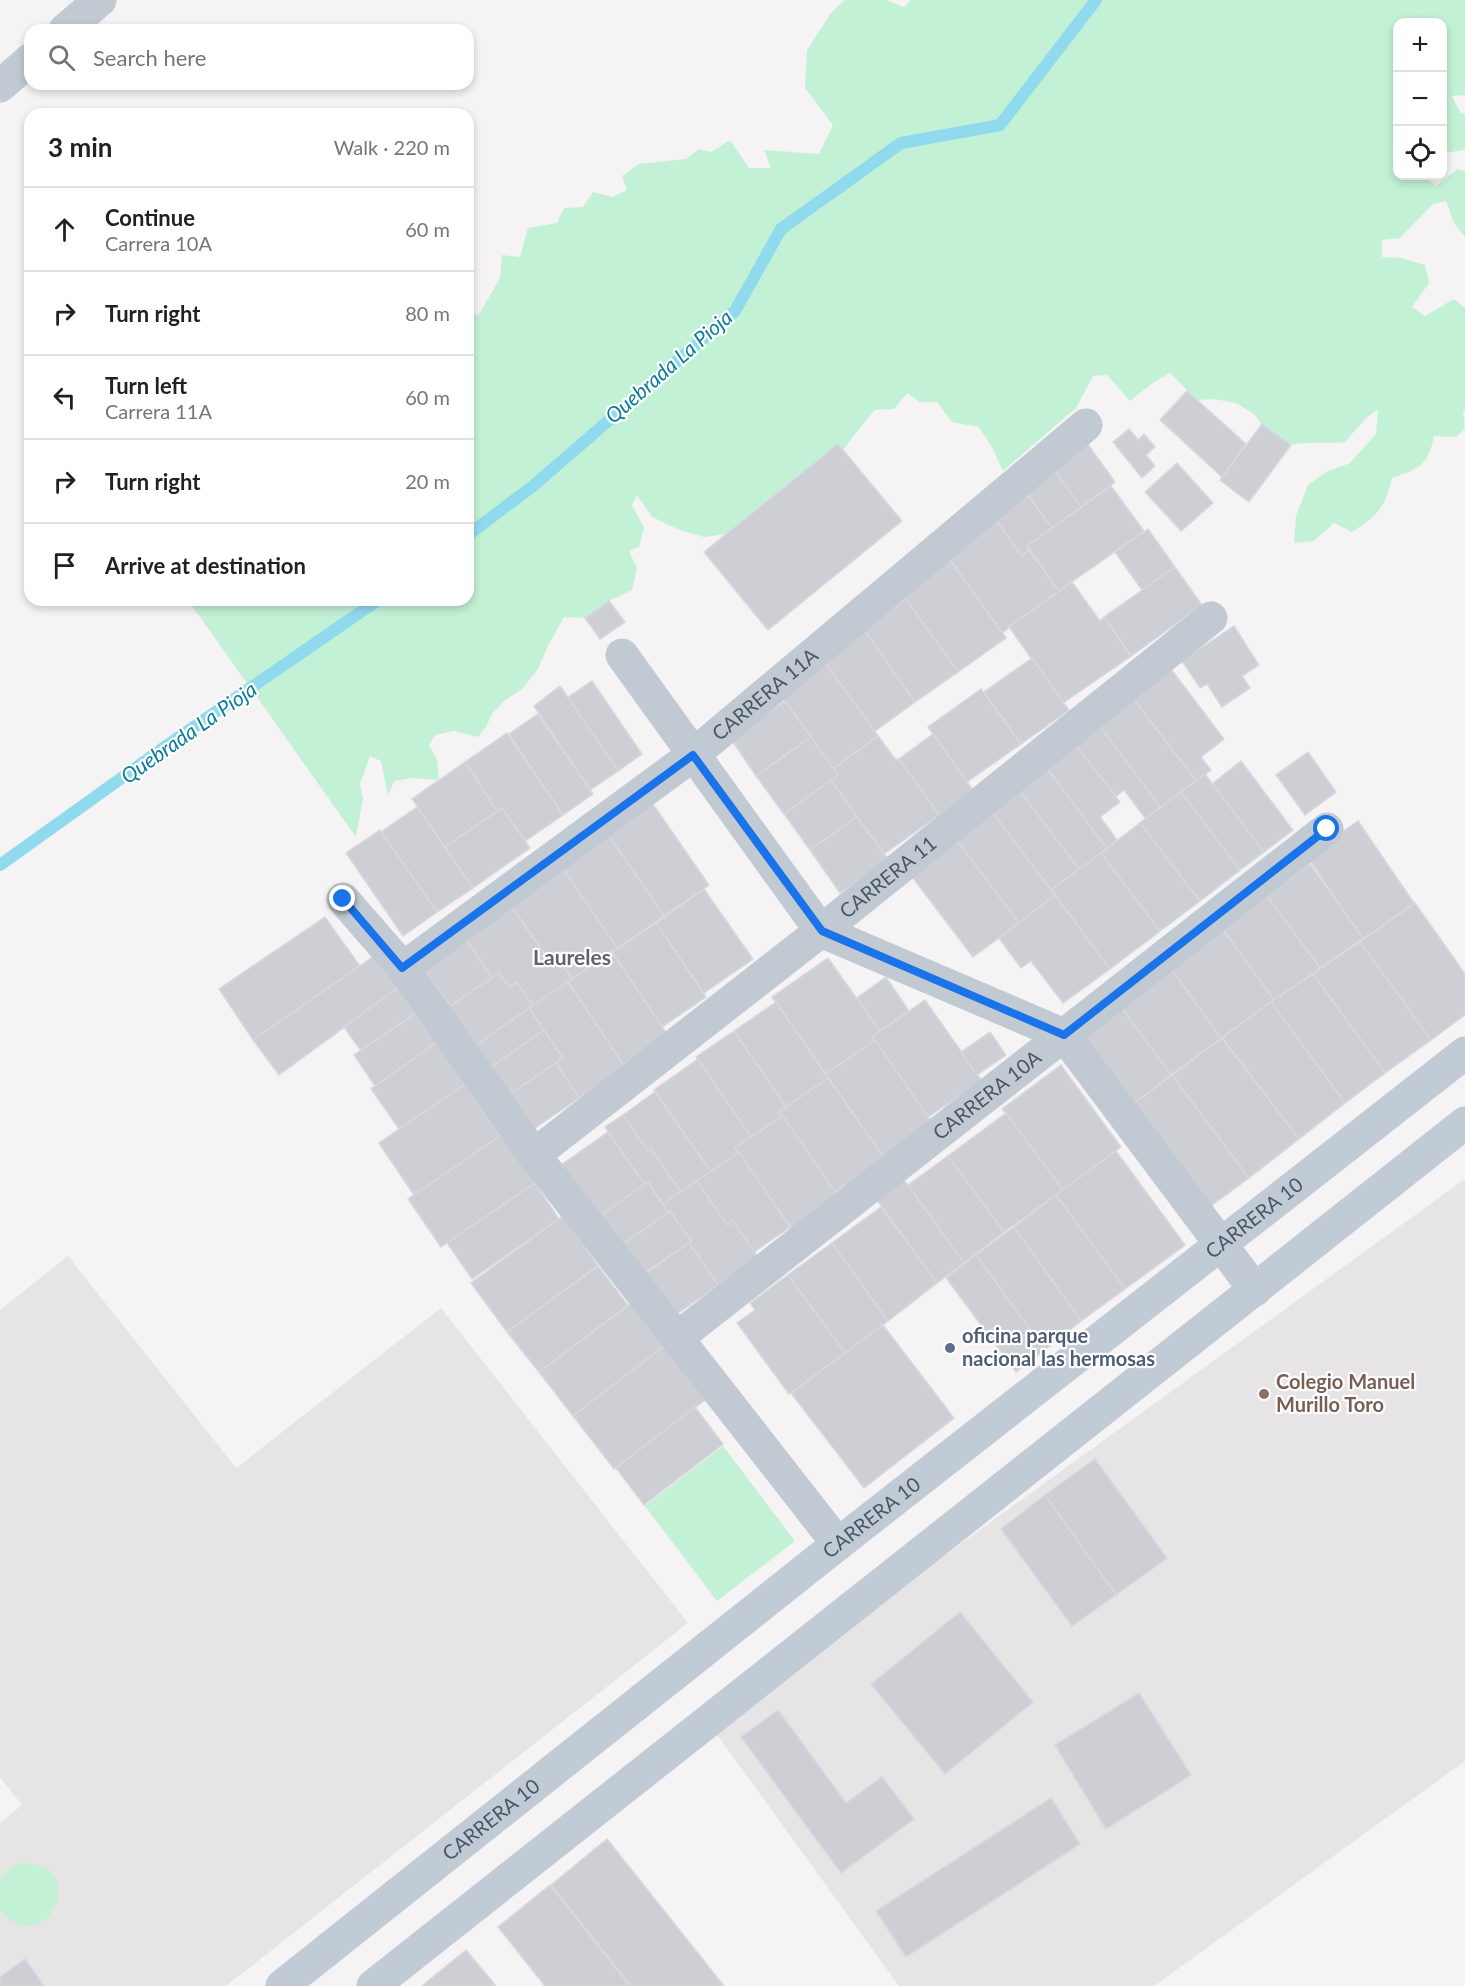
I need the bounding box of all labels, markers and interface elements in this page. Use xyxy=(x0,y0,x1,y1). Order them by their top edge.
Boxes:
map controls xyxy=(1393,18,1447,180)
button: + xyxy=(1393,18,1447,72)
search box xyxy=(24,24,474,90)
icon: search xyxy=(45,41,78,74)
text: Search here xyxy=(93,44,206,71)
button: − xyxy=(1393,72,1447,126)
button: locate xyxy=(1393,126,1447,180)
text: 3 min xyxy=(48,131,112,163)
text: Walk · 220 m xyxy=(334,135,450,159)
text: Continue xyxy=(105,204,195,231)
icon: ahead xyxy=(48,213,81,246)
text: 60 m xyxy=(405,217,450,241)
text: Carrera 10A xyxy=(105,231,212,255)
icon: right xyxy=(48,297,81,330)
text: Turn right xyxy=(105,300,200,327)
text: 80 m xyxy=(405,301,450,325)
water label: Quebrada La Pioja xyxy=(599,304,737,428)
text: Turn left xyxy=(105,372,187,399)
icon: left xyxy=(48,381,81,414)
text: 60 m xyxy=(405,385,450,409)
text: Carrera 11A xyxy=(105,399,212,423)
icon: right xyxy=(48,465,81,498)
text: Turn right xyxy=(105,468,200,495)
text: 20 m xyxy=(405,469,450,493)
icon: arrive xyxy=(48,549,81,582)
text: Arrive at destination xyxy=(105,552,306,579)
street label: CARRERA 11A xyxy=(707,642,823,745)
water label: Quebrada La Pioja xyxy=(115,676,261,788)
route start xyxy=(1313,815,1339,841)
street label: CARRERA 11 xyxy=(834,830,941,923)
route end xyxy=(329,885,355,911)
district label: Laureles xyxy=(533,944,611,969)
street label: CARRERA 10A xyxy=(928,1044,1046,1144)
street label: CARRERA 10 xyxy=(1200,1172,1307,1263)
place label: oficina parque nacional las hermosas xyxy=(962,1323,1155,1370)
marker: oficina parque nacional las hermosas xyxy=(943,1341,957,1355)
place label: Colegio Manuel Murillo Toro xyxy=(1276,1369,1415,1416)
marker: Colegio Manuel Murillo Toro xyxy=(1257,1387,1271,1401)
street label: CARRERA 10 xyxy=(817,1471,925,1563)
street label: CARRERA 10 xyxy=(437,1773,544,1865)

